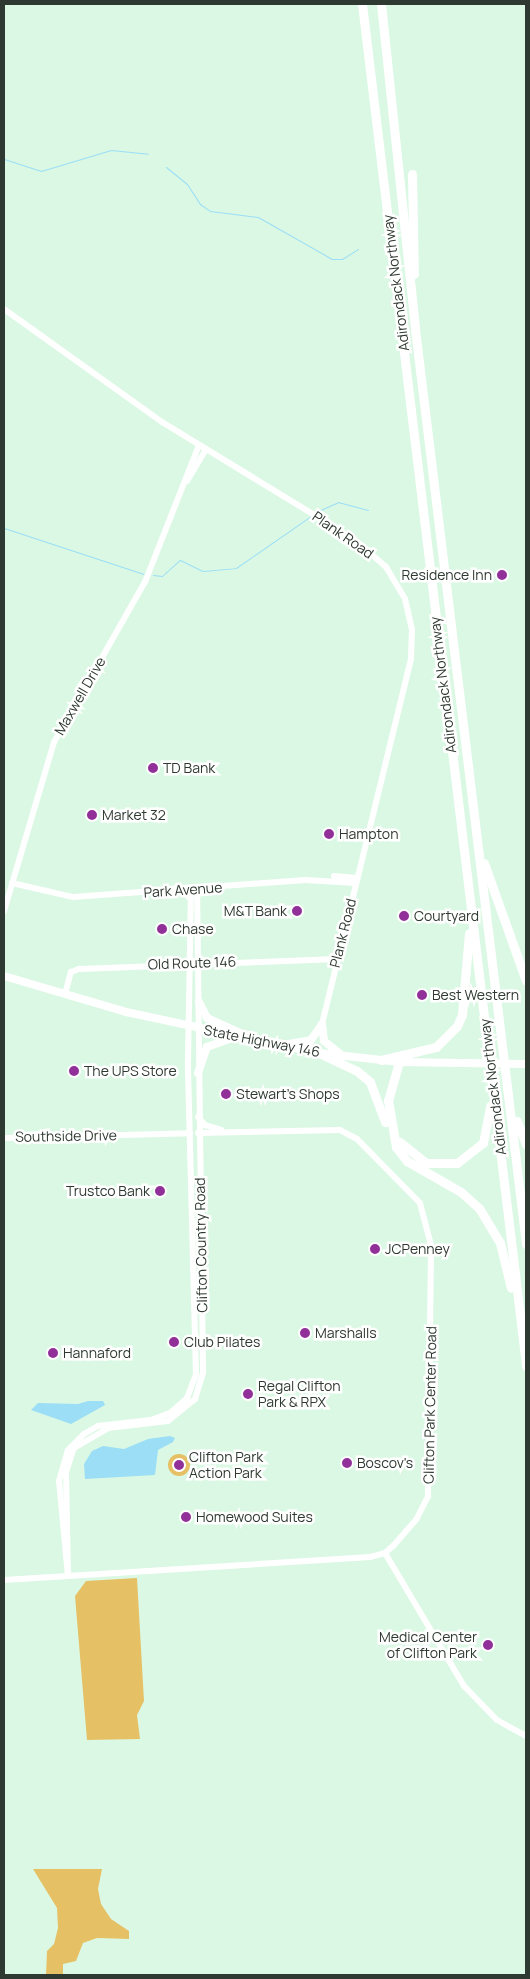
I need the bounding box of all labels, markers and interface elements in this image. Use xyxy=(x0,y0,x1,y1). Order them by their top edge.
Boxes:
street label: Adirondack Northway xyxy=(379,214,413,352)
street label: Plank Road xyxy=(309,508,377,562)
place label: Residence Inn xyxy=(401,567,492,583)
marker: Residence Inn xyxy=(496,569,508,581)
street label: Adirondack Northway xyxy=(426,616,460,754)
street label: Maxwell Drive xyxy=(51,654,109,738)
place label: TD Bank xyxy=(163,760,215,776)
marker: TD Bank xyxy=(147,762,159,774)
place label: Market 32 xyxy=(102,807,166,823)
marker: Market 32 xyxy=(86,809,98,821)
place label: Hampton xyxy=(339,826,398,842)
marker: Hampton xyxy=(323,828,335,840)
street label: Park Avenue xyxy=(143,879,223,901)
street label: Plank Road xyxy=(326,897,360,969)
place label: M&T Bank xyxy=(223,903,287,919)
marker: M&T Bank xyxy=(291,905,303,917)
place label: Courtyard xyxy=(414,908,479,924)
marker: Courtyard xyxy=(398,910,410,922)
place label: Chase xyxy=(172,921,214,937)
marker: Chase xyxy=(156,923,168,935)
street label: Old Route 146 xyxy=(147,953,237,973)
place label: Best Western xyxy=(432,987,519,1003)
marker: Best Western xyxy=(416,989,428,1001)
street label: Adirondack Northway xyxy=(476,1018,510,1156)
street label: State Highway 146 xyxy=(202,1021,322,1061)
place label: The UPS Store xyxy=(84,1063,177,1079)
marker: The UPS Store xyxy=(68,1065,80,1077)
place label: Stewart's Shops xyxy=(236,1086,339,1102)
marker: Stewart's Shops xyxy=(220,1088,232,1100)
street label: Southside Drive xyxy=(15,1127,117,1145)
street label: Clifton Country Road xyxy=(191,1177,211,1313)
place label: Trustco Bank xyxy=(66,1183,150,1199)
marker: Trustco Bank xyxy=(154,1185,166,1197)
place label: JCPenney xyxy=(385,1241,450,1257)
marker: JCPenney xyxy=(369,1243,381,1255)
place label: Marshalls xyxy=(315,1325,377,1341)
street label: Clifton Park Center Road xyxy=(420,1326,440,1484)
marker: Marshalls xyxy=(299,1327,311,1339)
place label: Club Pilates xyxy=(184,1334,260,1350)
marker: Club Pilates xyxy=(168,1336,180,1348)
place label: Hannaford xyxy=(63,1345,131,1361)
marker: Hannaford xyxy=(47,1347,59,1359)
place label: Regal Clifton Park & RPX xyxy=(258,1378,341,1410)
marker: Regal Clifton Park & RPX xyxy=(242,1388,254,1400)
place label: Clifton Park Action Park xyxy=(189,1449,263,1481)
place label: Boscov's xyxy=(357,1455,413,1471)
marker: Boscov's xyxy=(341,1457,353,1469)
marker: Clifton Park Action Park xyxy=(173,1459,185,1471)
place label: Homewood Suites xyxy=(196,1509,313,1525)
marker: Homewood Suites xyxy=(180,1511,192,1523)
place label: Medical Center of Clifton Park xyxy=(379,1629,477,1661)
marker: Medical Center of Clifton Park xyxy=(481,1638,495,1652)

